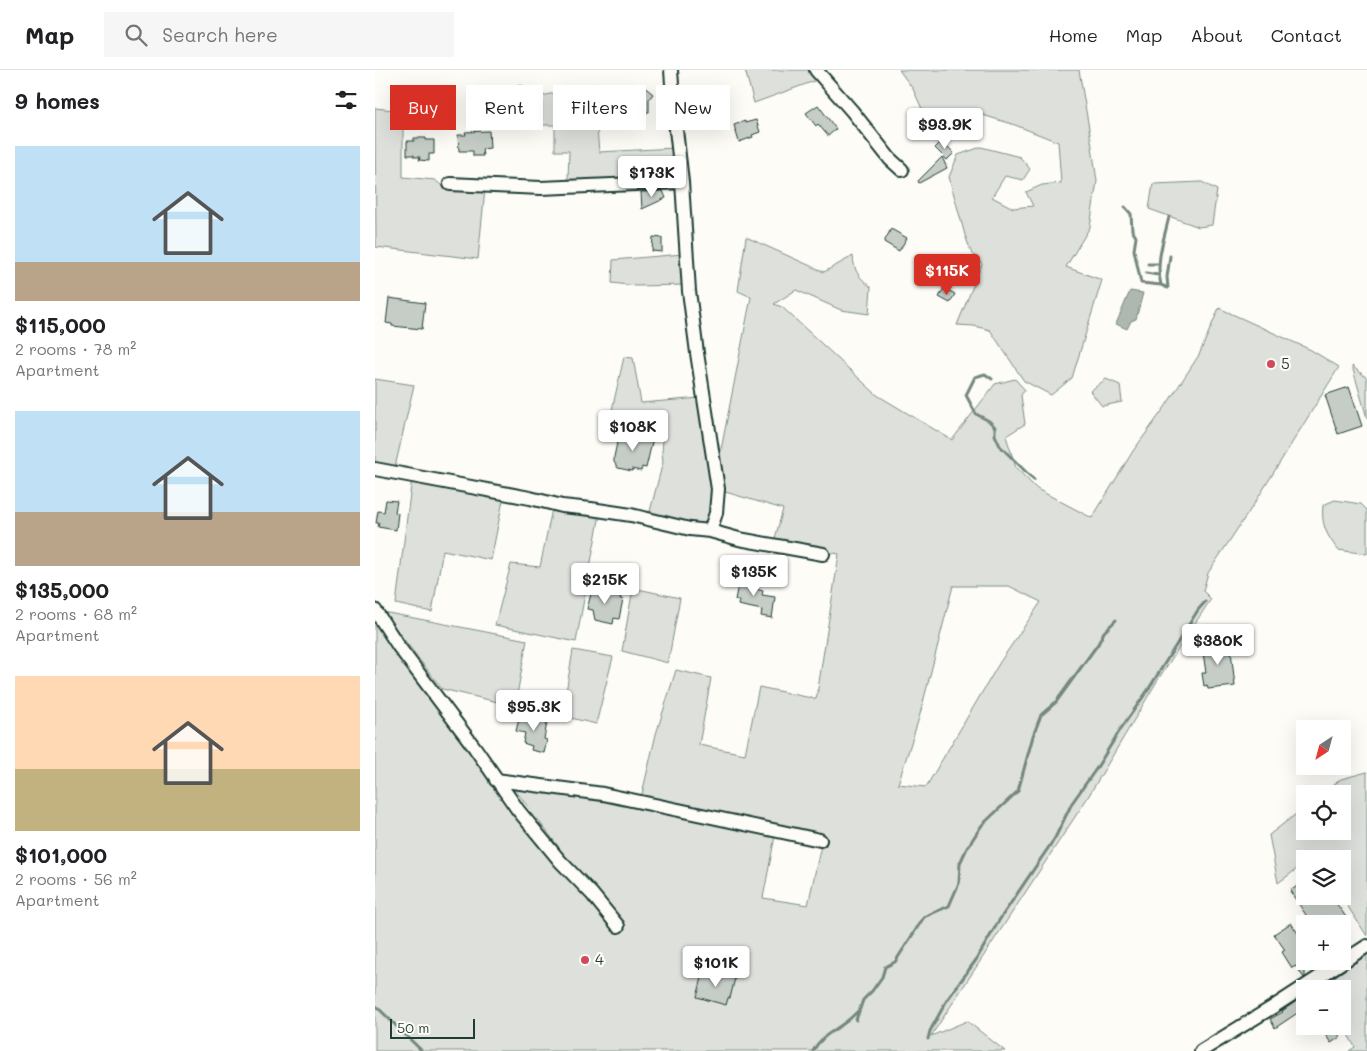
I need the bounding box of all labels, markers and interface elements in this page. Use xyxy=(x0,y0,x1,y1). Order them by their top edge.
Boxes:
search box xyxy=(104,12,454,57)
text: Map xyxy=(25,19,74,50)
icon: search xyxy=(122,21,150,49)
text: Search here xyxy=(162,22,278,47)
text: Home xyxy=(1049,23,1098,47)
text: Map xyxy=(1126,23,1162,47)
text: About xyxy=(1190,23,1243,47)
text: Contact xyxy=(1271,23,1342,47)
chip: Buy xyxy=(390,85,456,130)
chip: Rent xyxy=(466,85,543,130)
chip: Filters xyxy=(553,85,646,130)
chip: New xyxy=(656,85,730,130)
icon: filters xyxy=(332,86,360,114)
text: 9 homes xyxy=(15,87,100,114)
pin: $93.9K xyxy=(904,108,986,150)
text: $93.9K xyxy=(918,113,972,134)
pin: $173K xyxy=(617,156,687,198)
text: $173K xyxy=(629,161,675,182)
icon: home xyxy=(143,178,233,268)
pin: $115K xyxy=(912,254,982,296)
text: $115K xyxy=(925,259,969,280)
text: $115,000 xyxy=(15,311,106,338)
text: 2 rooms · 78 m² xyxy=(15,338,136,359)
place label: 5 xyxy=(1281,353,1290,373)
marker: 5 xyxy=(1265,358,1277,370)
text: Apartment xyxy=(15,359,100,380)
pin: $108K xyxy=(598,410,668,452)
text: $108K xyxy=(609,415,657,436)
icon: home xyxy=(143,443,233,533)
pin: $135K xyxy=(719,554,789,597)
text: $135K xyxy=(731,560,777,581)
pin: $215K xyxy=(570,562,640,605)
text: $215K xyxy=(582,568,628,589)
text: $135,000 xyxy=(15,576,109,603)
text: 2 rooms · 68 m² xyxy=(15,603,137,624)
text: Apartment xyxy=(15,624,100,645)
pin: $380K xyxy=(1183,624,1253,666)
text: $380K xyxy=(1193,629,1243,650)
pin: $95.3K xyxy=(493,690,575,732)
text: $95.3K xyxy=(507,695,561,716)
icon: home xyxy=(143,708,233,798)
north arrow xyxy=(1296,720,1351,775)
map controls xyxy=(1296,720,1351,1035)
button: locate xyxy=(1296,785,1351,840)
text: $101,000 xyxy=(15,841,107,868)
button: layers xyxy=(1296,850,1351,905)
text: 2 rooms · 56 m² xyxy=(15,868,137,889)
text: Apartment xyxy=(15,889,100,910)
button: + xyxy=(1296,915,1351,970)
pin: $101K xyxy=(681,946,751,988)
place label: 4 xyxy=(595,949,604,969)
text: $101K xyxy=(694,951,738,972)
marker: 4 xyxy=(579,954,591,966)
button: − xyxy=(1296,980,1351,1035)
scale bar xyxy=(390,1016,475,1039)
text: 50 m xyxy=(397,1018,429,1037)

